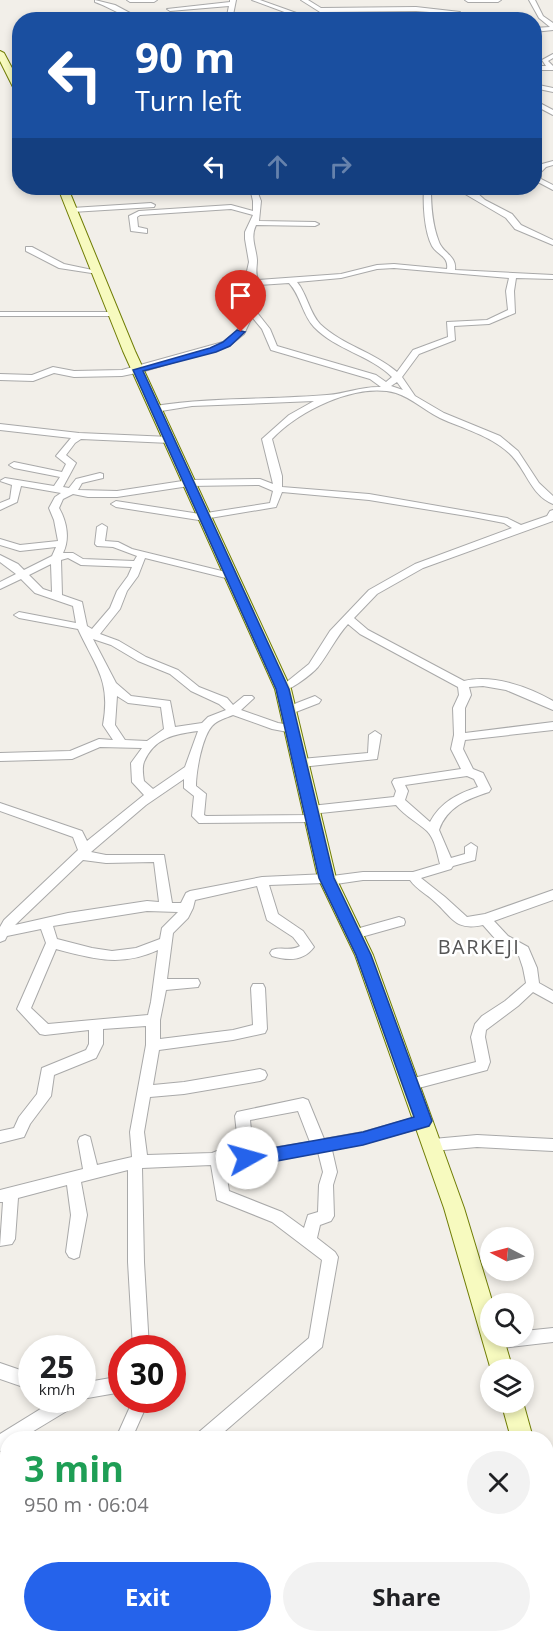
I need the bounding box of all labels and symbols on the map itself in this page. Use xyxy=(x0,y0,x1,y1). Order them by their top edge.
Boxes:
pin xyxy=(215,270,266,332)
district label: BARKEJI xyxy=(438,933,520,960)
position arrow xyxy=(215,1126,279,1190)
north arrow xyxy=(480,1227,534,1281)
speed limit sign: 30 xyxy=(108,1335,186,1413)

